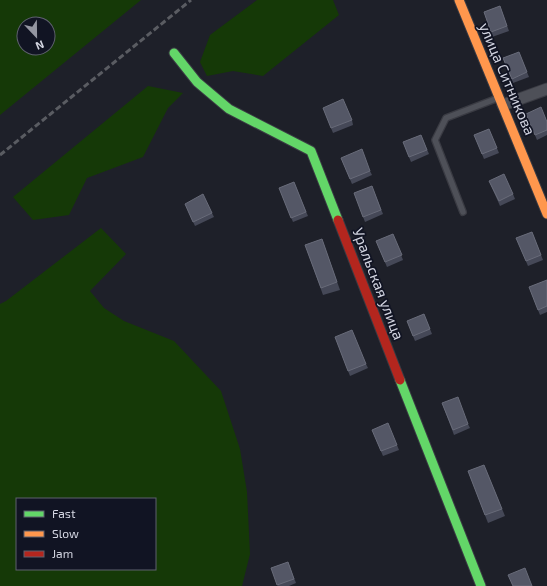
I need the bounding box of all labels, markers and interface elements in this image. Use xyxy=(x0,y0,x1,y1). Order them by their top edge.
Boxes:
north arrow xyxy=(16,16,56,56)
street label: улица Ситникова xyxy=(475,20,540,138)
text: N xyxy=(34,38,46,53)
street label: Уральская улица xyxy=(348,225,409,342)
legend xyxy=(16,498,156,570)
text: Fast xyxy=(52,506,76,520)
text: Slow xyxy=(52,526,79,540)
text: Jam xyxy=(52,546,73,560)

